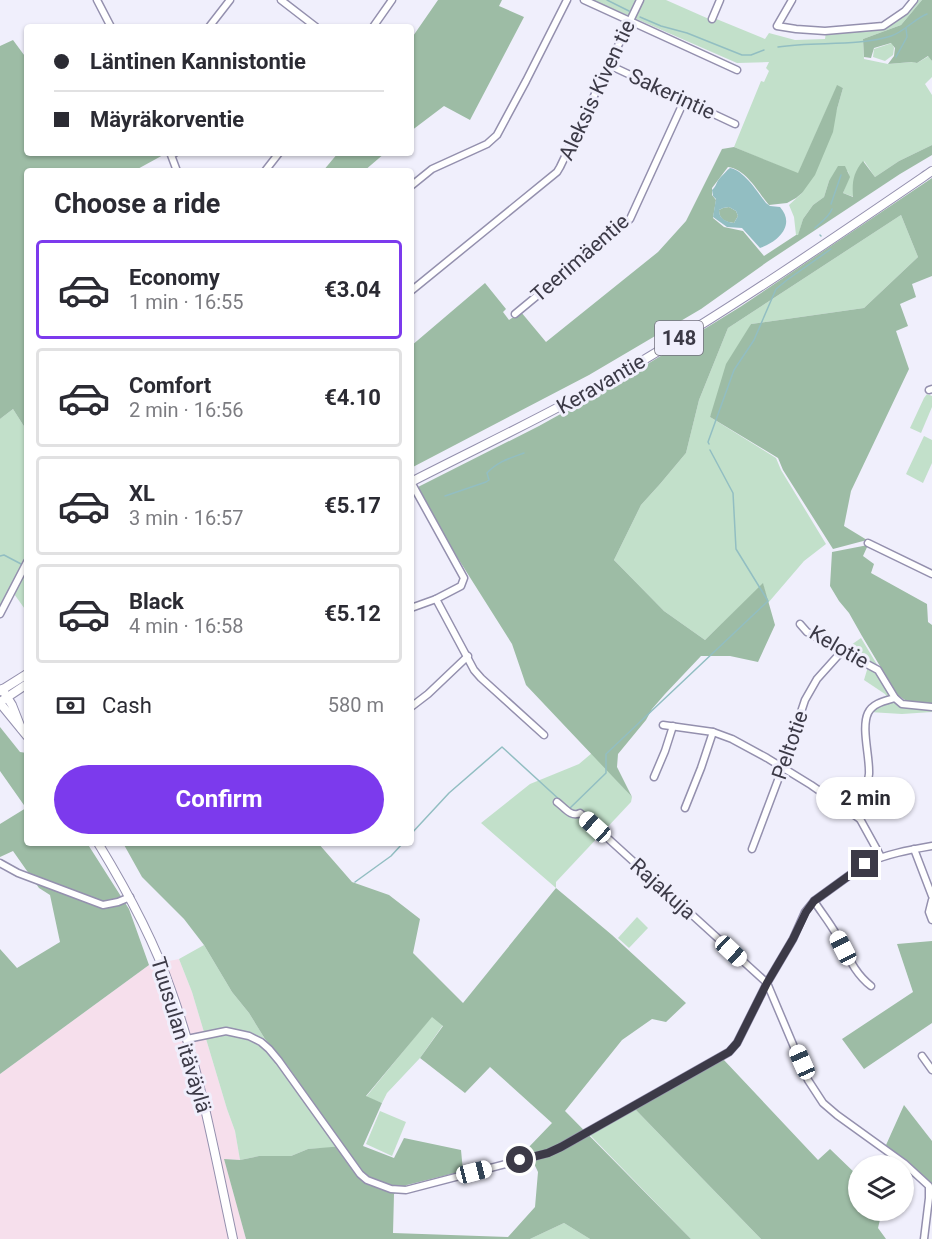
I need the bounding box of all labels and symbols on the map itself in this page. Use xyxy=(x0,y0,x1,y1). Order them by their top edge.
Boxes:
street label: Aleksis Kiven tie xyxy=(554,16,640,164)
street label: Sakerintie xyxy=(625,64,719,124)
street label: Teerimäentie xyxy=(526,209,634,307)
road number: 148 xyxy=(655,321,703,355)
street label: Keravantie xyxy=(552,349,650,419)
street label: Kelotie xyxy=(805,621,873,673)
street label: Peltotie xyxy=(767,707,813,783)
callout: 2 min xyxy=(816,777,914,819)
car xyxy=(576,808,614,846)
route end xyxy=(851,850,878,877)
street label: Rajakuja xyxy=(625,853,701,925)
car xyxy=(827,928,859,968)
car xyxy=(712,932,750,970)
street label: Tuusulan itäväylä xyxy=(146,954,216,1116)
car xyxy=(786,1042,818,1082)
route start xyxy=(506,1146,533,1173)
car xyxy=(454,1159,494,1185)

